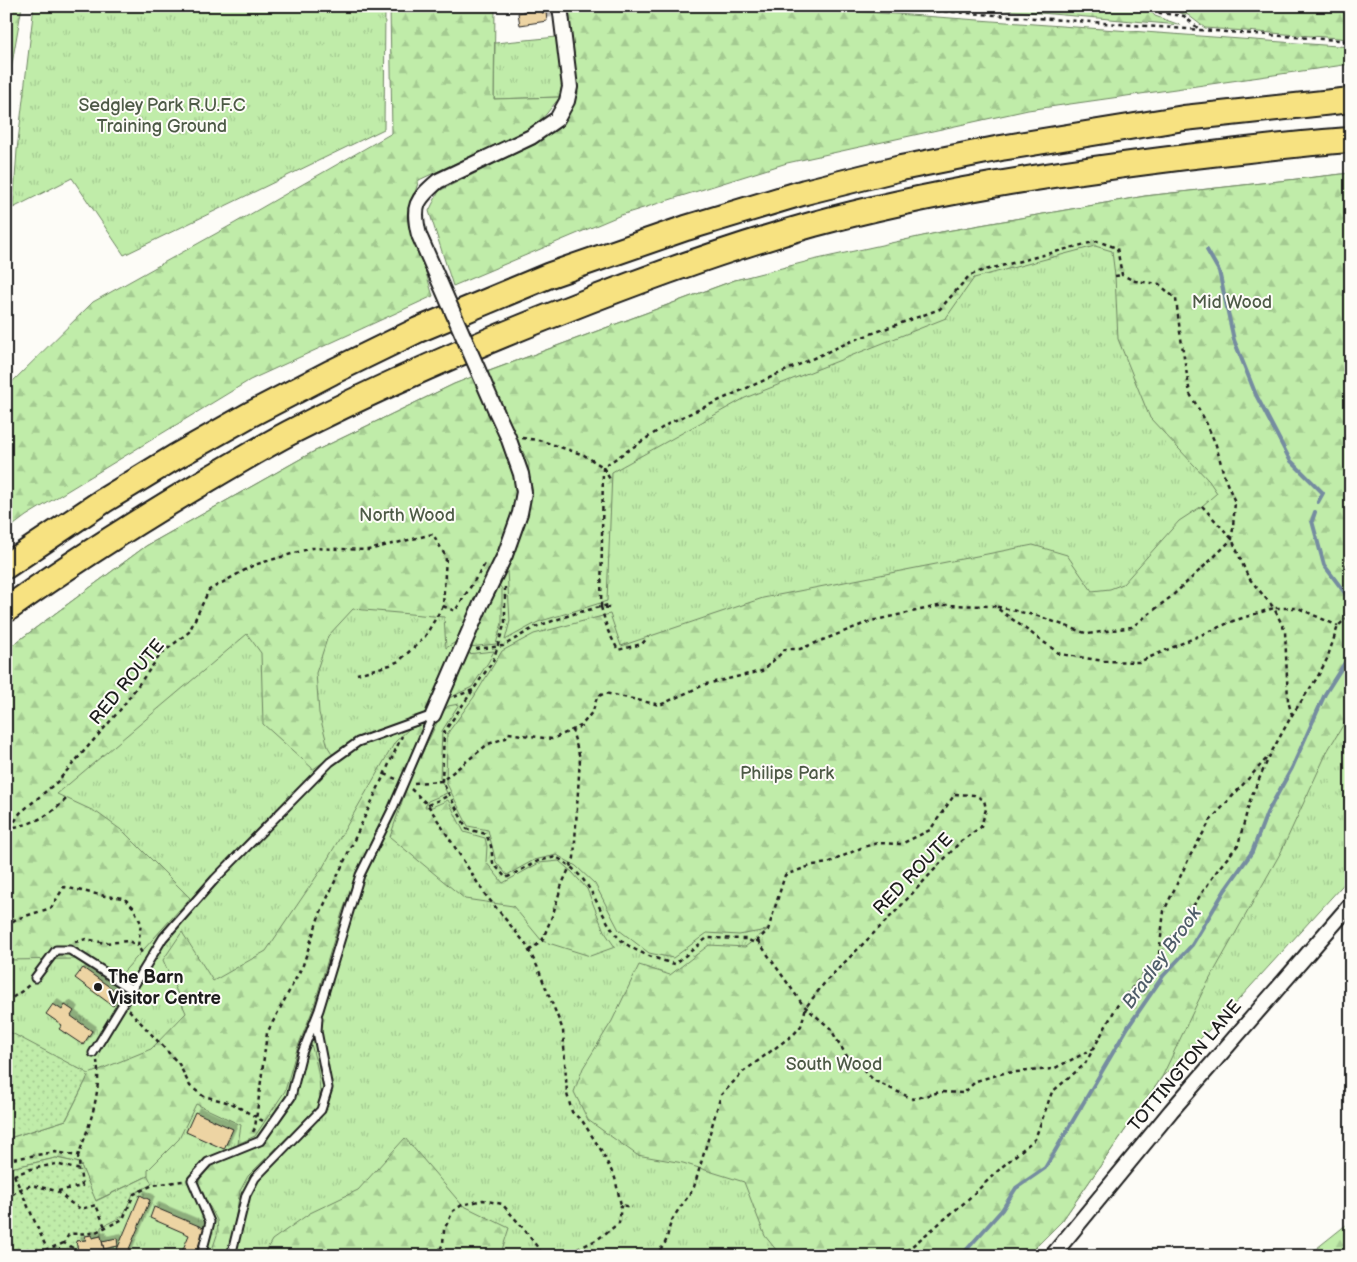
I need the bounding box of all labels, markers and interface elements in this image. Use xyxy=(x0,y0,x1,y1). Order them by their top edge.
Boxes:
park label: Sedgley Park R.U.F.C Training Ground xyxy=(78,95,246,137)
park label: Mid Wood xyxy=(1192,292,1272,313)
park label: North Wood xyxy=(359,505,455,526)
street label: RED ROUTE xyxy=(85,635,169,729)
park label: Philips Park xyxy=(740,763,834,784)
street label: RED ROUTE xyxy=(869,829,957,919)
water label: Bradley Brook xyxy=(1117,902,1207,1013)
place label: The Barn Visitor Centre xyxy=(108,967,221,1009)
marker: The Barn Visitor Centre xyxy=(92,981,104,993)
street label: TOTTINGTON LANE xyxy=(1124,996,1246,1136)
park label: South Wood xyxy=(786,1054,882,1075)

